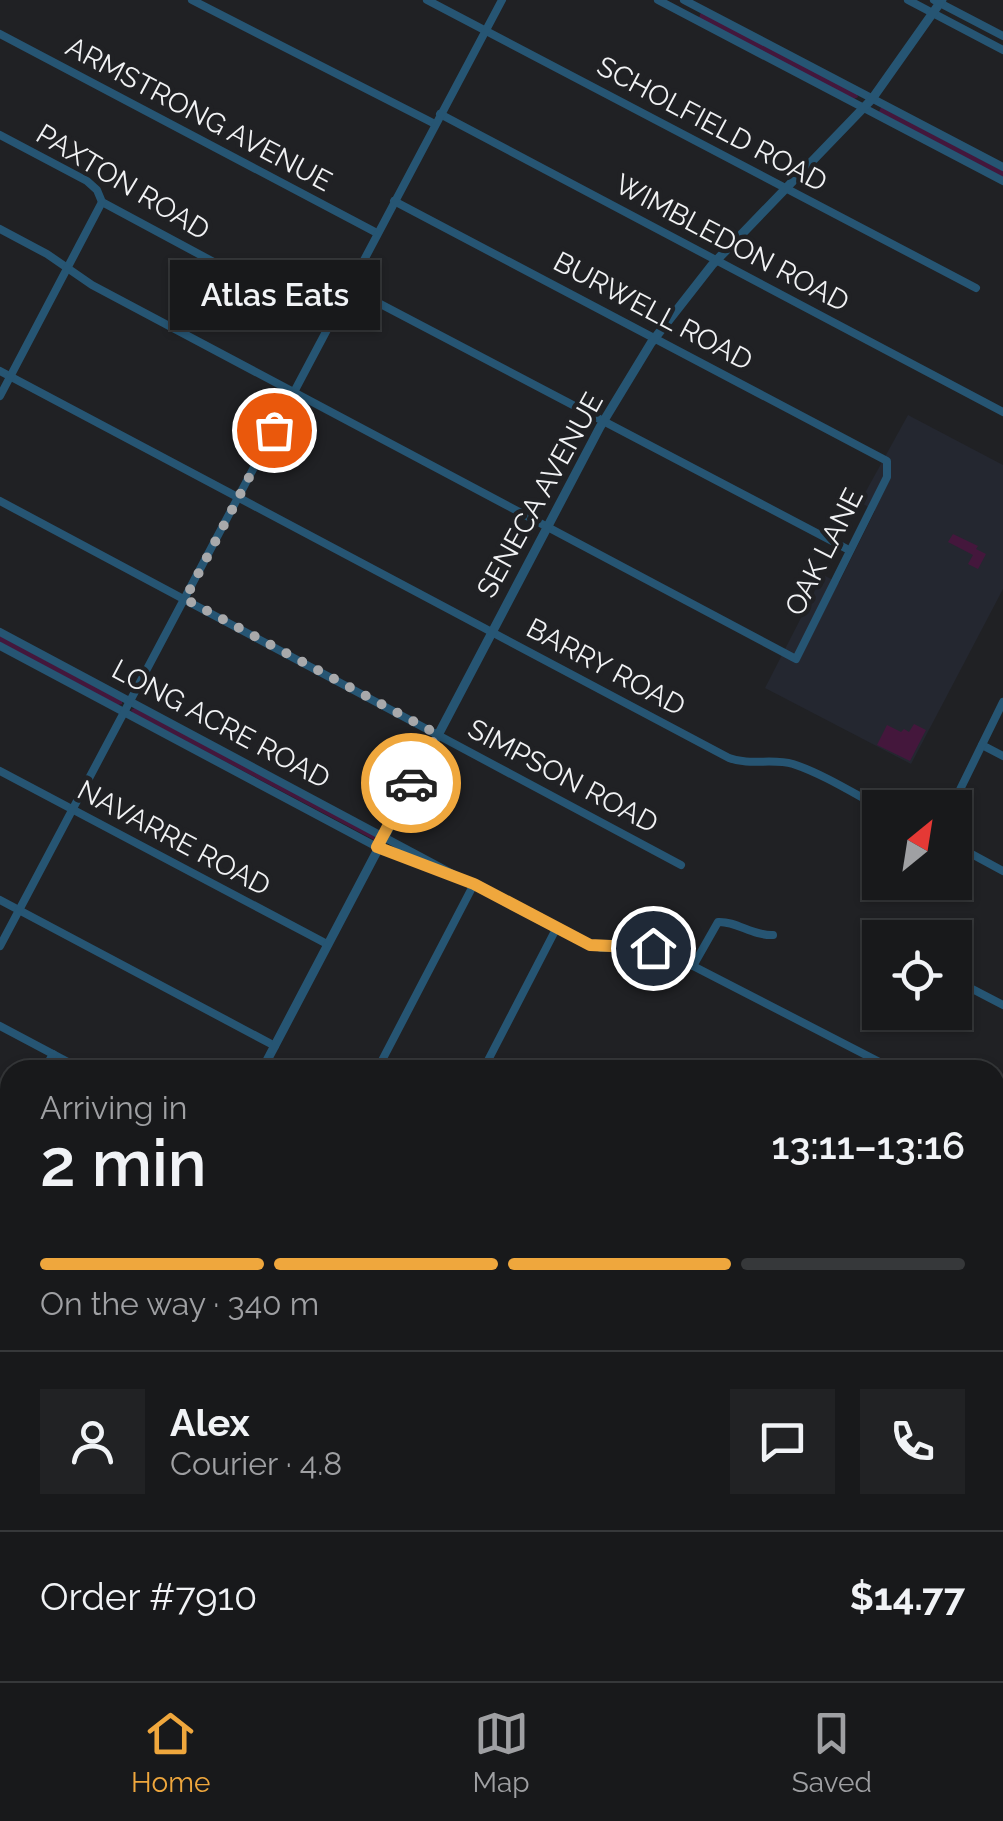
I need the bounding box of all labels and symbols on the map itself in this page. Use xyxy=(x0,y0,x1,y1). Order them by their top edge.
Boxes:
street label: ARMSTRONG AVENUE xyxy=(60,30,338,198)
street label: SCHOLFIELD ROAD xyxy=(591,49,833,199)
street label: PAXTON ROAD xyxy=(30,117,216,247)
street label: WIMBLEDON ROAD xyxy=(609,167,855,319)
street label: BURWELL ROAD xyxy=(548,245,758,377)
callout: Atlas Eats xyxy=(169,260,379,330)
street label: SENECA AVENUE xyxy=(470,387,610,603)
pin xyxy=(232,388,317,473)
street label: OAK LANE xyxy=(778,483,870,621)
street label: BARRY ROAD xyxy=(521,611,691,723)
street label: LONG ACRE ROAD xyxy=(106,653,336,795)
street label: SIMPSON ROAD xyxy=(462,712,664,840)
courier xyxy=(361,733,461,833)
street label: NAVARRE ROAD xyxy=(72,773,276,903)
north arrow xyxy=(862,790,972,900)
pin xyxy=(611,906,696,991)

